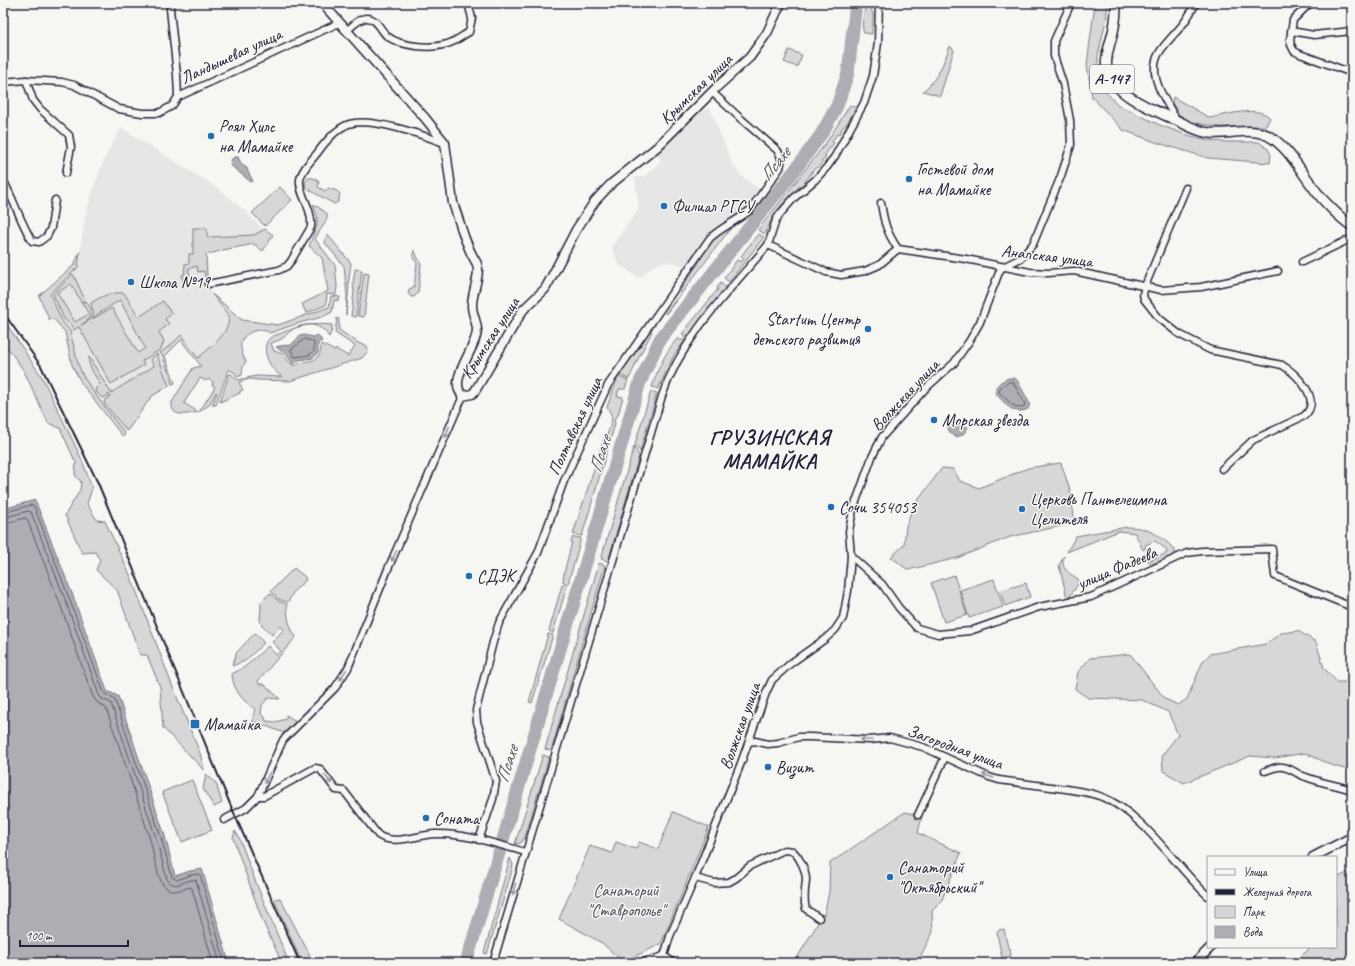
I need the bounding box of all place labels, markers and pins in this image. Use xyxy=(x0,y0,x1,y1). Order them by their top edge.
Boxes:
place label: Роял Хилс на Мамайке xyxy=(219,116,294,157)
marker: Роял Хилс на Мамайке xyxy=(206,131,216,141)
place label: Гостевой дом на Мамайке xyxy=(917,159,994,200)
marker: Гостевой дом на Мамайке xyxy=(904,174,914,184)
place label: Филиал РГСУ xyxy=(672,196,757,217)
marker: Филиал РГСУ xyxy=(659,201,669,211)
place label: Школа №19 xyxy=(139,272,211,293)
marker: Школа №19 xyxy=(126,277,136,287)
place label: Startum Центр детского развития xyxy=(752,309,862,351)
marker: Startum Центр детского развития xyxy=(863,324,873,334)
place label: Морская звезда xyxy=(942,410,1029,432)
marker: Морская звезда xyxy=(929,415,939,425)
place label: Церковь Пантелеимона Целителя xyxy=(1030,489,1167,530)
place label: Сочи 354053 xyxy=(839,497,917,518)
marker: Сочи 354053 xyxy=(826,502,836,512)
marker: Церковь Пантелеимона Целителя xyxy=(1017,504,1027,514)
place label: СДЭК xyxy=(477,566,518,587)
marker: СДЭК xyxy=(464,571,474,581)
place label: Мамайка xyxy=(204,714,262,735)
marker: Мамайка xyxy=(189,718,201,730)
place label: Визит xyxy=(776,757,815,779)
marker: Визит xyxy=(763,762,773,772)
place label: Соната xyxy=(434,808,481,829)
marker: Соната xyxy=(421,813,431,823)
place label: Санаторий "Октябрьский" xyxy=(898,857,985,898)
marker: Санаторий "Октябрьский" xyxy=(885,872,895,882)

